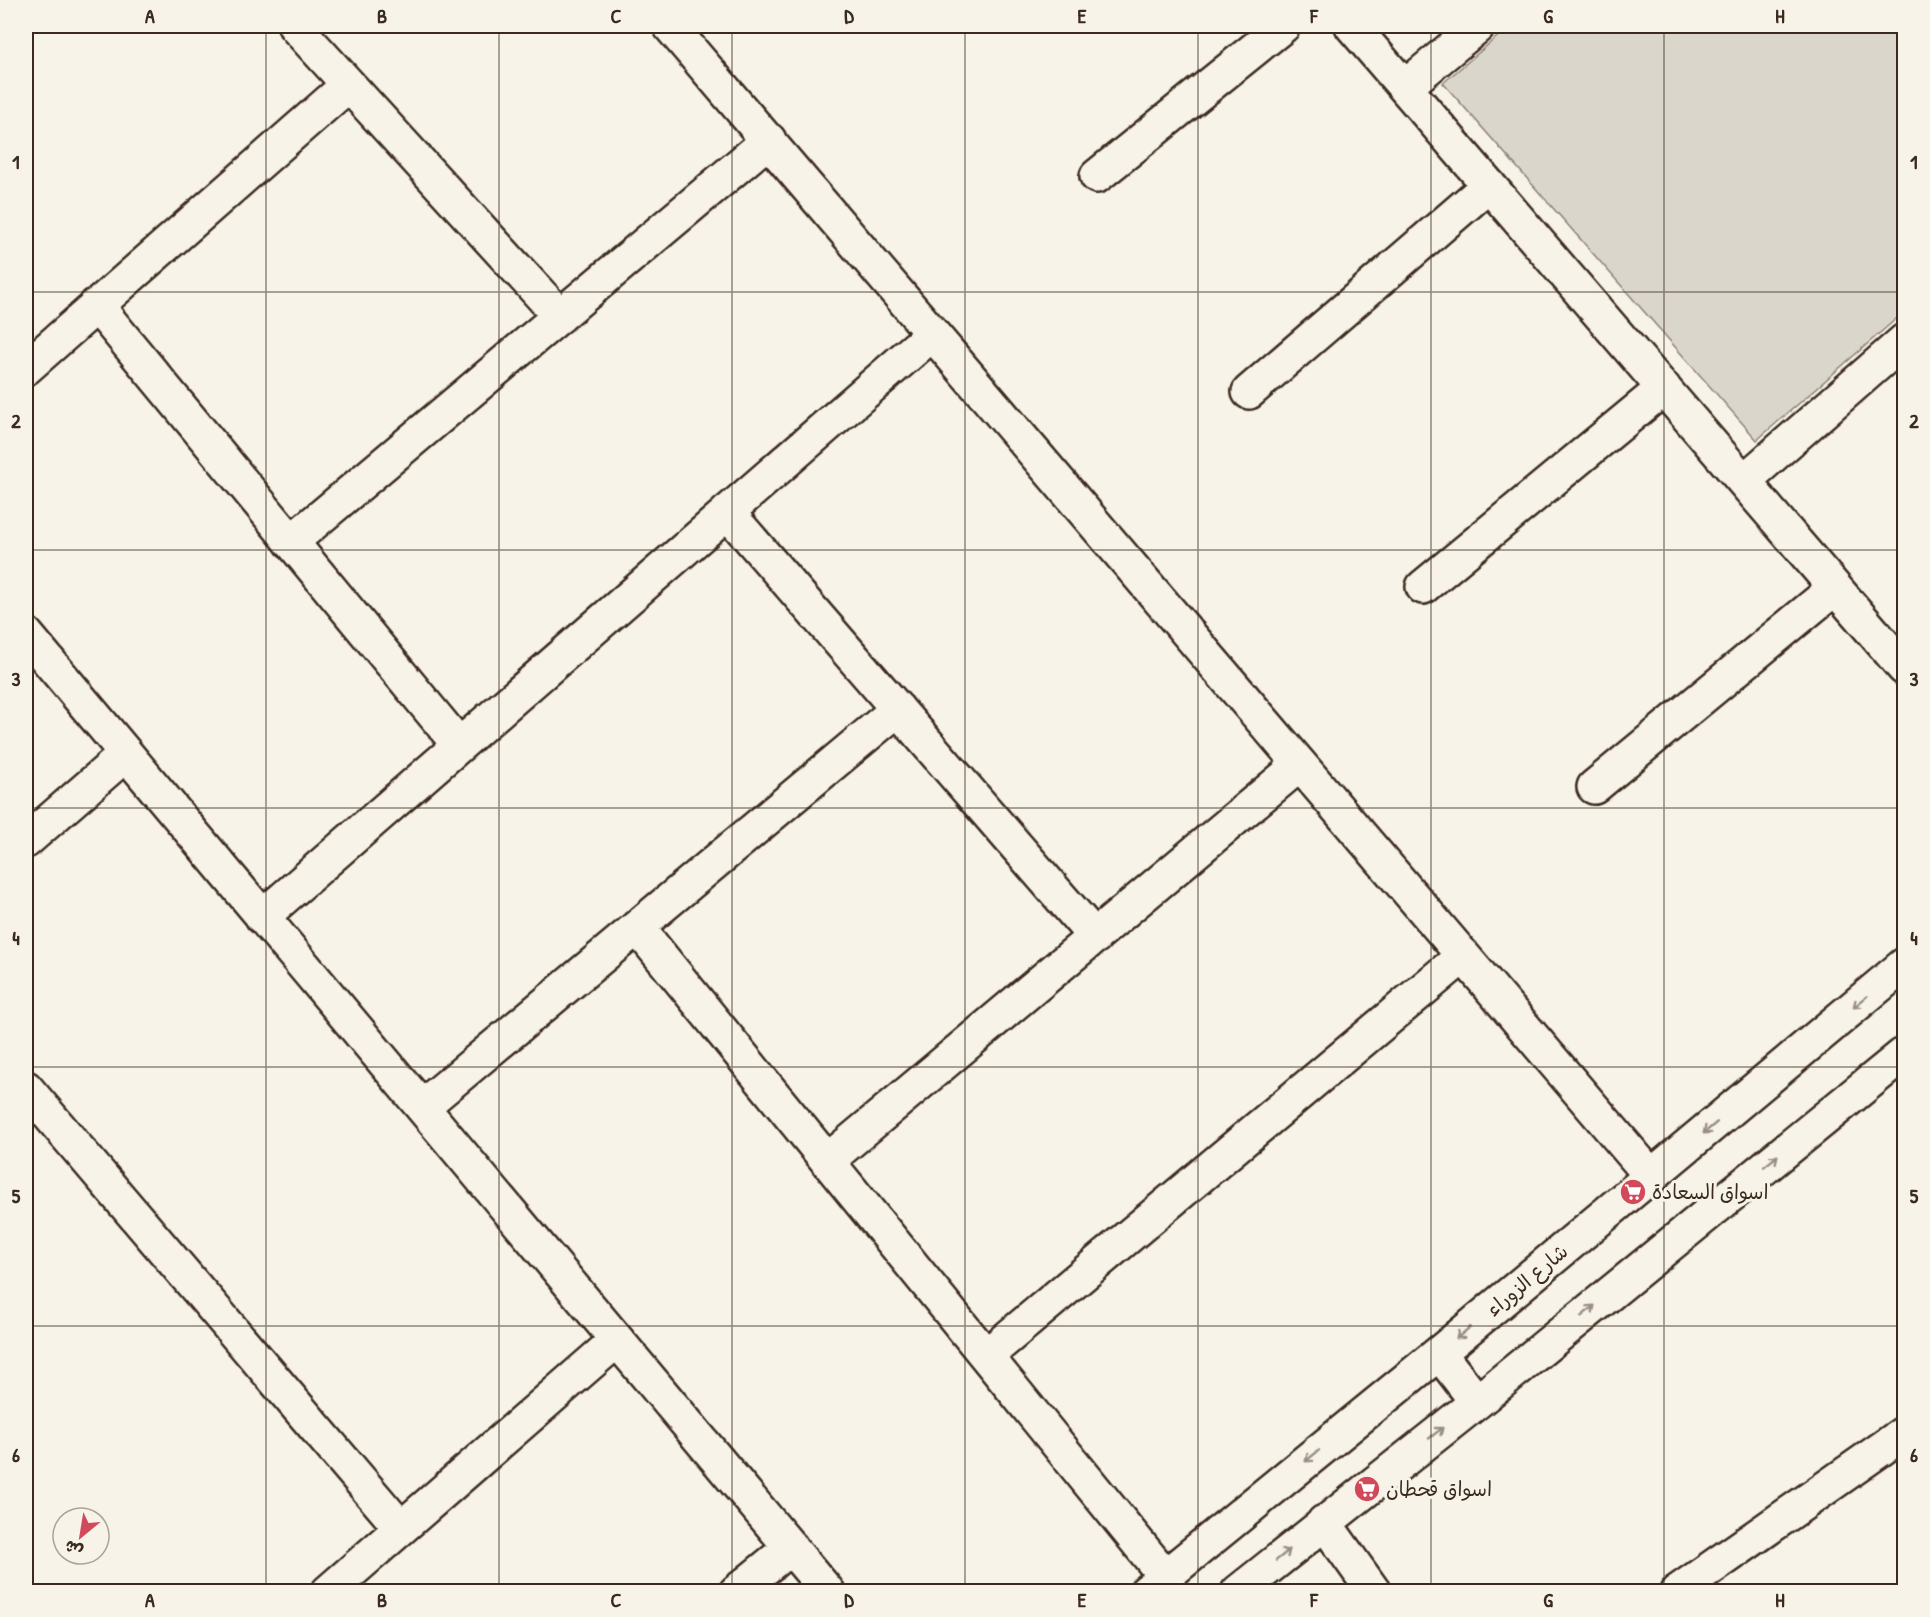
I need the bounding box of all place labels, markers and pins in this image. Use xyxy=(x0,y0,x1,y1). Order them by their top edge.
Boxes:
supermarket icon: اسواق السعادة xyxy=(1618,1177,1648,1207)
place label: اسواق السعادة xyxy=(1652,1178,1769,1205)
supermarket icon: اسواق قحطان xyxy=(1352,1474,1382,1504)
place label: اسواق قحطان xyxy=(1386,1475,1492,1502)

